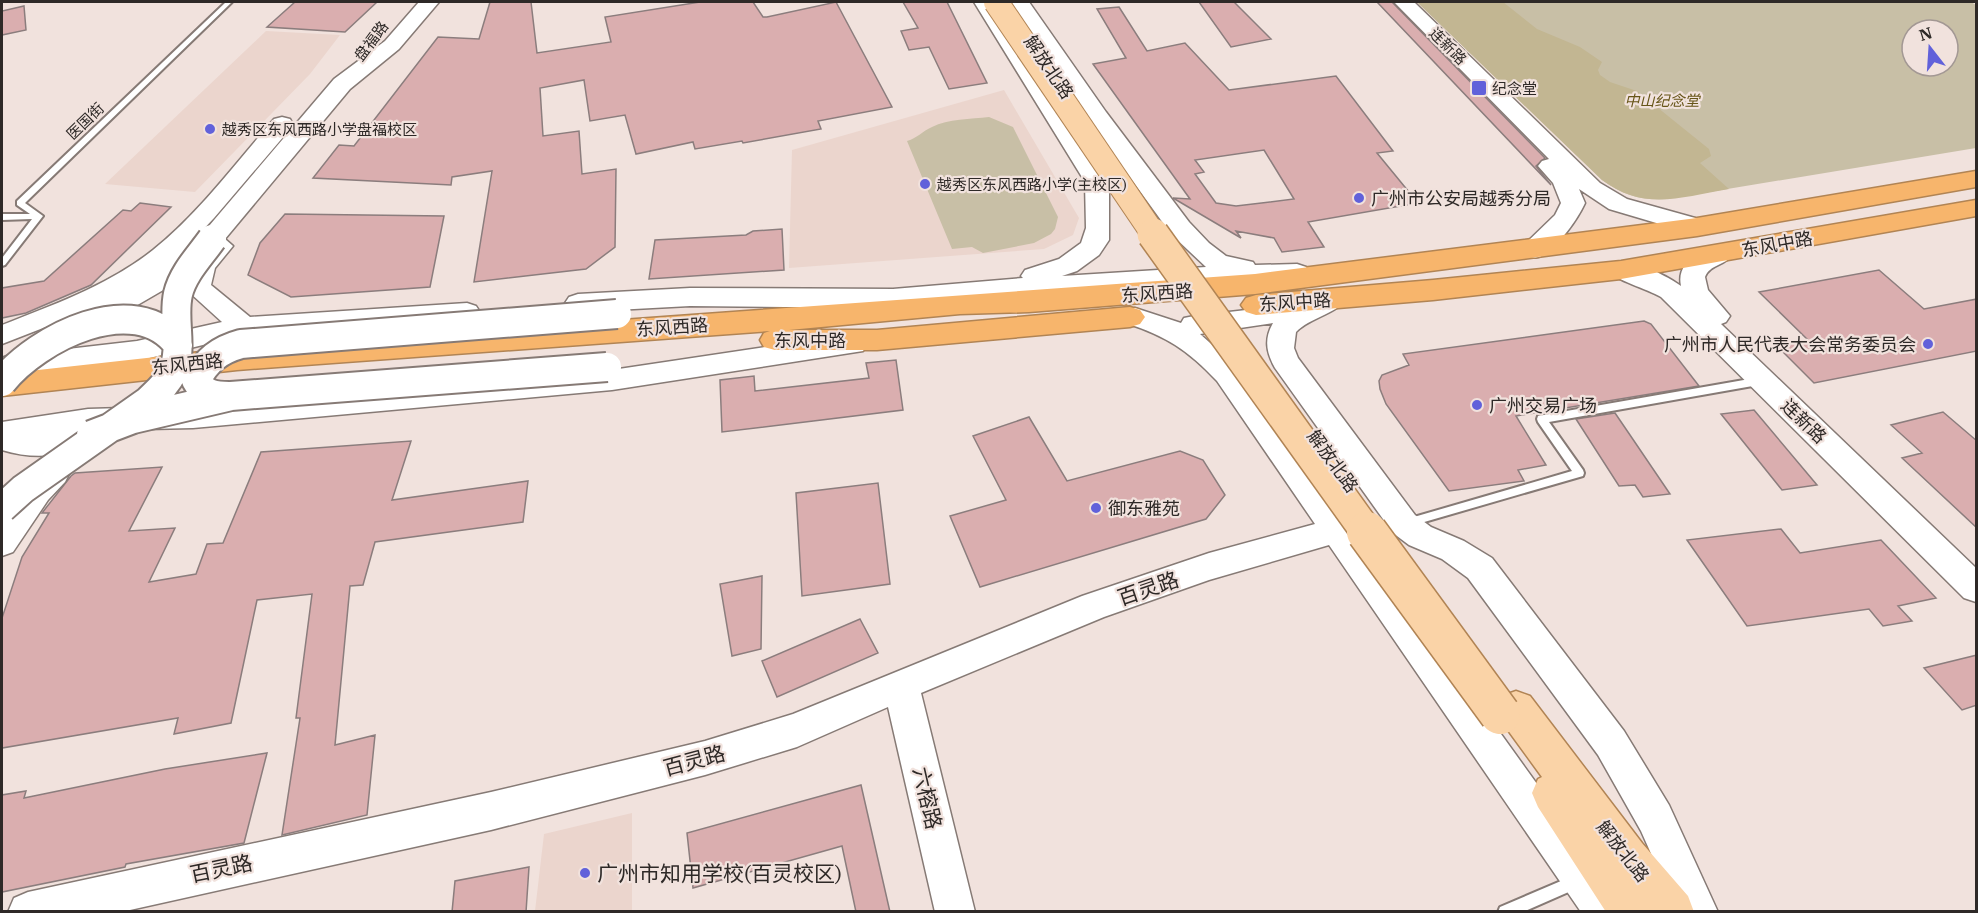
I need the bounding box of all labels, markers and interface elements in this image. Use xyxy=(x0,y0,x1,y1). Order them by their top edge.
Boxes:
street label: 盘福路 xyxy=(350,17,392,65)
north arrow xyxy=(1900,18,1960,78)
text: N xyxy=(1917,22,1935,45)
street label: 连新路 xyxy=(1425,23,1471,69)
street label: 解放北路 xyxy=(1019,31,1079,103)
marker: 纪念堂 xyxy=(1470,79,1488,97)
place label: 纪念堂 xyxy=(1492,79,1537,98)
park label: 中山纪念堂 xyxy=(1624,91,1701,110)
street label: 医国街 xyxy=(62,99,108,143)
place label: 越秀区东风西路小学盘福校区 xyxy=(222,120,417,139)
marker: 越秀区东风西路小学盘福校区 xyxy=(203,122,217,136)
place label: 越秀区东风西路小学(主校区) xyxy=(937,175,1127,194)
marker: 越秀区东风西路小学(主校区) xyxy=(918,177,932,191)
place label: 广州市公安局越秀分局 xyxy=(1371,187,1551,210)
marker: 广州市公安局越秀分局 xyxy=(1352,191,1366,205)
street label: 东风中路 xyxy=(1740,226,1814,262)
street label: 东风西路 xyxy=(1120,279,1194,307)
street label: 东风中路 xyxy=(1258,288,1332,316)
street label: 东风西路 xyxy=(635,313,709,341)
street label: 东风中路 xyxy=(774,329,846,352)
place label: 广州市人民代表大会常务委员会 xyxy=(1664,333,1916,356)
marker: 广州市人民代表大会常务委员会 xyxy=(1921,337,1935,351)
street label: 东风西路 xyxy=(150,349,224,379)
place label: 广州交易广场 xyxy=(1489,394,1597,417)
street label: 连新路 xyxy=(1777,394,1831,448)
marker: 广州交易广场 xyxy=(1470,398,1484,412)
street label: 解放北路 xyxy=(1303,425,1363,497)
place label: 御东雅苑 xyxy=(1108,497,1180,520)
marker: 御东雅苑 xyxy=(1089,501,1103,515)
street label: 百灵路 xyxy=(1114,565,1182,611)
street label: 百灵路 xyxy=(660,738,728,782)
street label: 六榕路 xyxy=(907,764,949,832)
street label: 解放北路 xyxy=(1592,816,1654,886)
street label: 百灵路 xyxy=(187,848,255,888)
place label: 广州市知用学校(百灵校区) xyxy=(597,859,842,887)
marker: 广州市知用学校(百灵校区) xyxy=(578,866,592,880)

